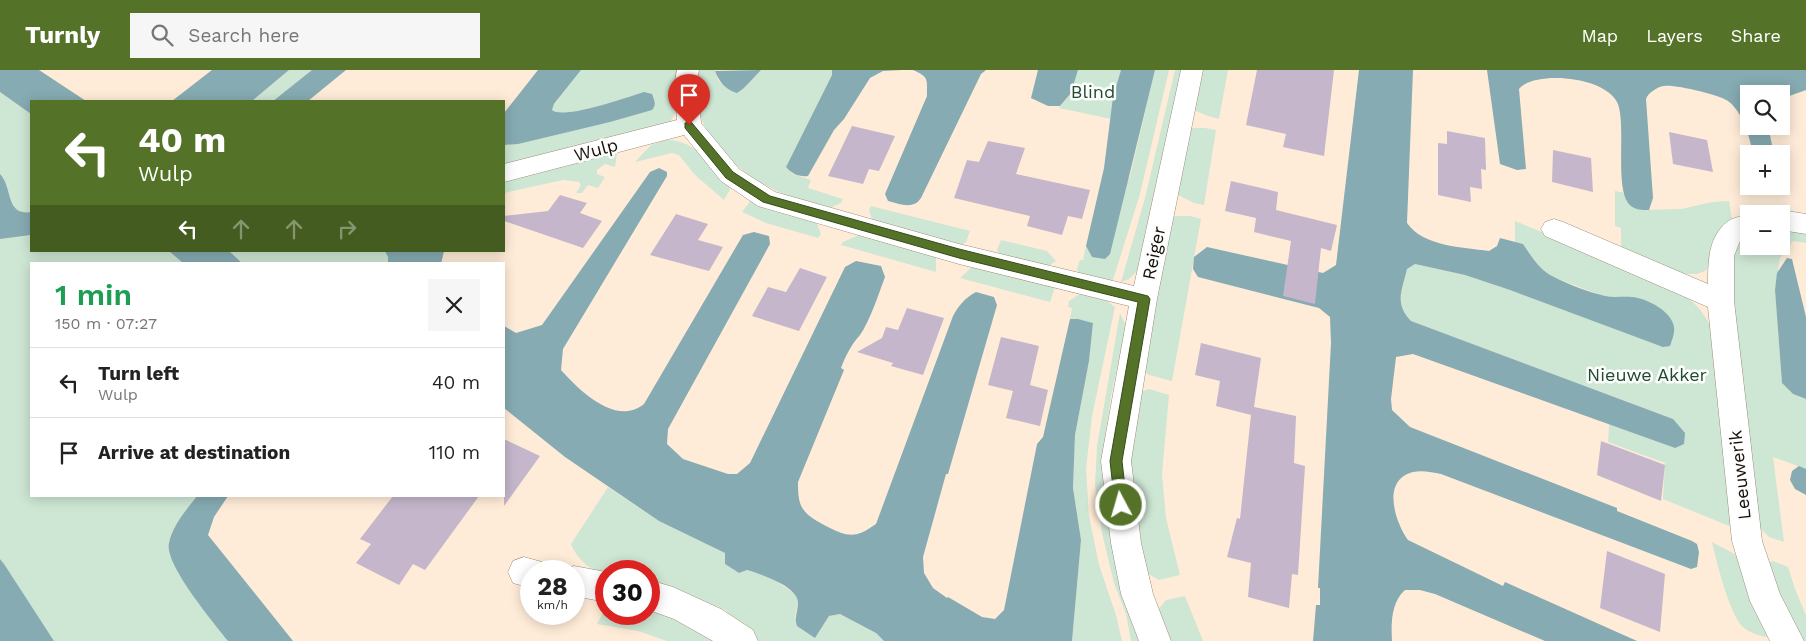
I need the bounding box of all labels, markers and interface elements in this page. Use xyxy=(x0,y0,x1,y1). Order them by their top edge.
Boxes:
search box xyxy=(130,13,480,58)
text: Turnly xyxy=(25,21,100,49)
icon: search xyxy=(148,21,176,49)
text: Search here xyxy=(188,24,300,47)
text: Map xyxy=(1581,25,1618,46)
text: Layers xyxy=(1646,25,1703,46)
text: Share xyxy=(1731,25,1781,46)
pin xyxy=(668,74,710,125)
icon: arrive xyxy=(675,81,703,109)
park label: Blind xyxy=(1071,81,1115,102)
map controls xyxy=(1740,85,1790,255)
button: search xyxy=(1740,85,1790,135)
text: 40 m xyxy=(138,119,226,161)
icon: left xyxy=(55,120,120,185)
street label: Wulp xyxy=(571,134,620,165)
button: + xyxy=(1740,145,1790,195)
text: Wulp xyxy=(138,161,193,186)
button: − xyxy=(1740,205,1790,255)
icon: left xyxy=(174,215,202,243)
icon: ahead xyxy=(227,215,255,243)
icon: ahead xyxy=(280,215,308,243)
icon: right xyxy=(333,215,361,243)
street label: Reiger xyxy=(1138,224,1169,282)
text: 1 min xyxy=(55,277,132,312)
button: close xyxy=(428,279,480,331)
text: 150 m · 07:27 xyxy=(55,314,157,333)
text: Turn left xyxy=(98,362,179,385)
park label: Nieuwe Akker xyxy=(1587,364,1707,385)
icon: left xyxy=(55,369,83,397)
text: 40 m xyxy=(432,371,480,394)
text: Wulp xyxy=(98,385,138,404)
street label: Leeuwerik xyxy=(1724,429,1755,521)
icon: arrive xyxy=(55,439,83,467)
text: Arrive at destination xyxy=(98,441,290,464)
text: 110 m xyxy=(429,441,480,464)
position arrow xyxy=(1094,478,1146,530)
speed limit sign: 30 xyxy=(595,560,660,625)
text: 28 xyxy=(537,572,568,601)
text: km/h xyxy=(537,598,568,612)

